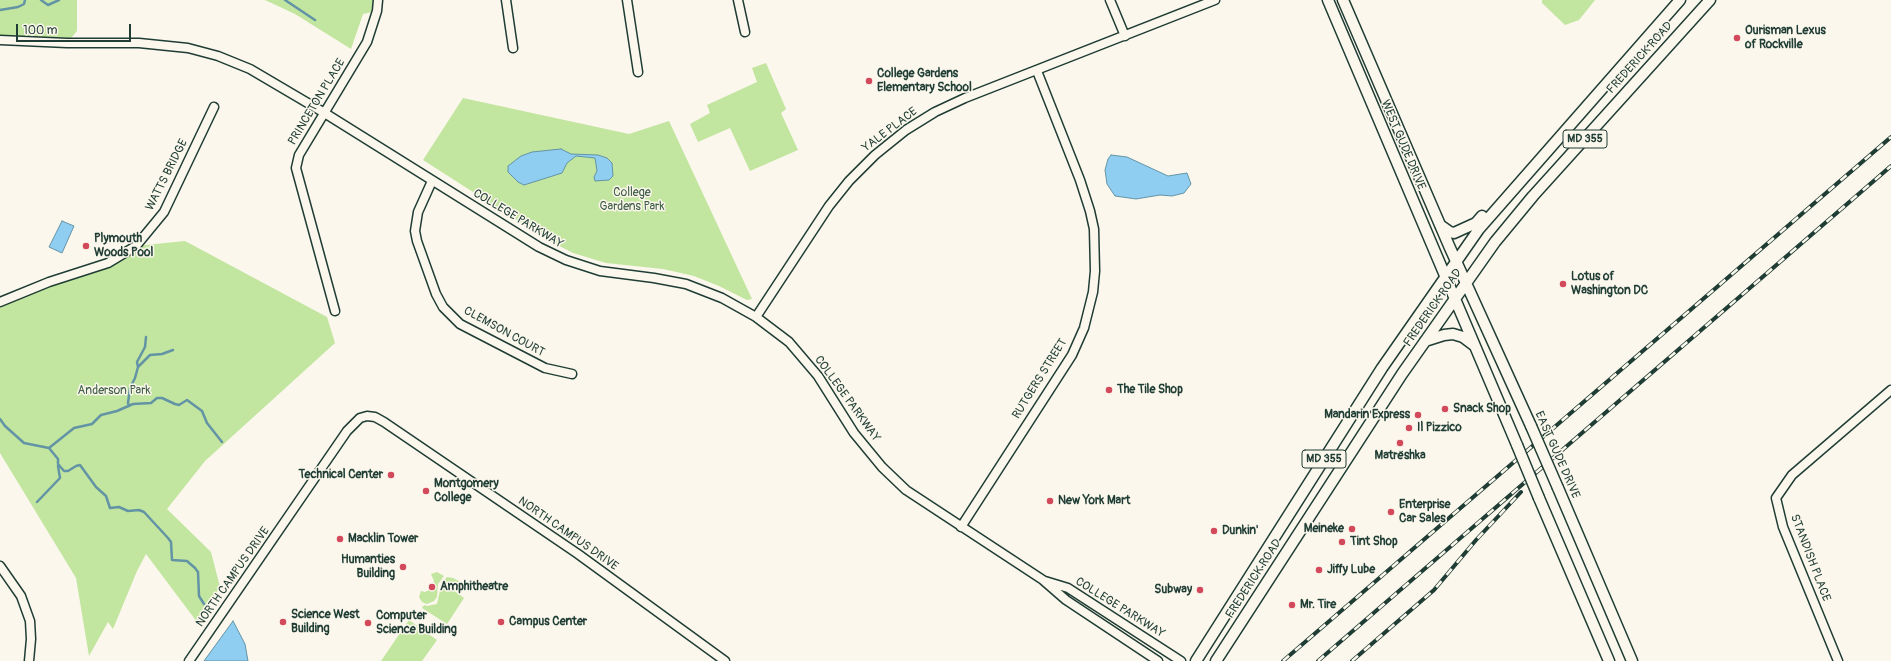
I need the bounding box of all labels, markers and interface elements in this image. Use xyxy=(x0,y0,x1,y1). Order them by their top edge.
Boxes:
scale bar xyxy=(18,16,133,42)
street label: FREDERICK ROAD xyxy=(1604,19,1676,97)
text: 100 m xyxy=(23,23,57,38)
place label: Ourisman Lexus of Rockville xyxy=(1745,24,1826,52)
marker: Ourisman Lexus of Rockville xyxy=(1732,33,1742,43)
street label: PRINCETON PLACE xyxy=(285,56,349,148)
place label: College Gardens Elementary School xyxy=(877,67,972,95)
marker: College Gardens Elementary School xyxy=(864,76,874,86)
street label: WEST GUDE DRIVE xyxy=(1378,98,1428,192)
street label: YALE PLACE xyxy=(860,105,920,155)
road number: MD 355 xyxy=(1563,130,1607,148)
street label: WATTS BRIDGE xyxy=(143,137,191,213)
street label: COLLEGE PARKWAY xyxy=(470,186,566,252)
park label: College Gardens Park xyxy=(600,186,664,214)
place label: Plymouth Woods Pool xyxy=(94,232,153,260)
marker: Plymouth Woods Pool xyxy=(81,241,91,251)
street label: FREDERICK ROAD xyxy=(1401,266,1465,350)
place label: Lotus of Washington DC xyxy=(1571,270,1648,298)
marker: Lotus of Washington DC xyxy=(1558,279,1568,289)
street label: CLEMSON COURT xyxy=(461,304,547,360)
street label: RUTGERS STREET xyxy=(1010,336,1070,422)
street label: COLLEGE PARKWAY xyxy=(811,353,883,445)
place label: The Tile Shop xyxy=(1117,383,1183,397)
park label: Anderson Park xyxy=(78,384,150,398)
marker: The Tile Shop xyxy=(1104,385,1114,395)
place label: Snack Shop xyxy=(1453,402,1511,416)
marker: Snack Shop xyxy=(1440,404,1450,414)
place label: Mandarin Express xyxy=(1324,408,1410,422)
street label: EAST GUDE DRIVE xyxy=(1531,409,1583,501)
marker: Mandarin Express xyxy=(1413,410,1423,420)
place label: Il Pizzico xyxy=(1417,421,1462,435)
marker: Il Pizzico xyxy=(1404,423,1414,433)
marker: Matrëshka xyxy=(1395,438,1405,448)
place label: Matrëshka xyxy=(1375,449,1425,463)
road number: MD 355 xyxy=(1302,450,1346,468)
place label: Technical Center xyxy=(299,468,383,482)
marker: Technical Center xyxy=(386,470,396,480)
place label: Montgomery College xyxy=(434,477,499,505)
marker: Montgomery College xyxy=(421,486,431,496)
street label: NORTH CAMPUS DRIVE xyxy=(515,494,621,574)
place label: New York Mart xyxy=(1058,494,1130,508)
marker: New York Mart xyxy=(1045,496,1055,506)
place label: Enterprise Car Sales xyxy=(1399,498,1450,526)
marker: Enterprise Car Sales xyxy=(1386,507,1396,517)
street label: STANDISH PLACE xyxy=(1787,512,1833,604)
place label: Meineke xyxy=(1304,522,1344,536)
street label: NORTH CAMPUS DRIVE xyxy=(193,524,273,630)
place label: Dunkin' xyxy=(1222,524,1258,538)
marker: Meineke xyxy=(1347,524,1357,534)
marker: Dunkin' xyxy=(1209,526,1219,536)
place label: Macklin Tower xyxy=(348,532,418,546)
marker: Macklin Tower xyxy=(335,534,345,544)
place label: Tint Shop xyxy=(1350,535,1398,549)
street label: FREDERICK ROAD xyxy=(1223,537,1285,621)
marker: Tint Shop xyxy=(1337,537,1347,547)
place label: Humanties Building xyxy=(341,553,395,581)
marker: Humanties Building xyxy=(398,562,408,572)
place label: Jiffy Lube xyxy=(1327,563,1375,577)
marker: Jiffy Lube xyxy=(1314,565,1324,575)
street label: COLLEGE PARKWAY xyxy=(1073,575,1167,641)
place label: Amphitheatre xyxy=(440,580,508,594)
marker: Amphitheatre xyxy=(427,582,437,592)
place label: Subway xyxy=(1154,583,1192,597)
marker: Subway xyxy=(1195,585,1205,595)
place label: Mr. Tire xyxy=(1300,598,1336,612)
marker: Mr. Tire xyxy=(1287,600,1297,610)
place label: Science West Building xyxy=(291,608,360,636)
place label: Computer Science Building xyxy=(376,609,457,637)
place label: Campus Center xyxy=(509,615,587,629)
marker: Science West Building xyxy=(278,617,288,627)
marker: Campus Center xyxy=(496,617,506,627)
marker: Computer Science Building xyxy=(363,618,373,628)

